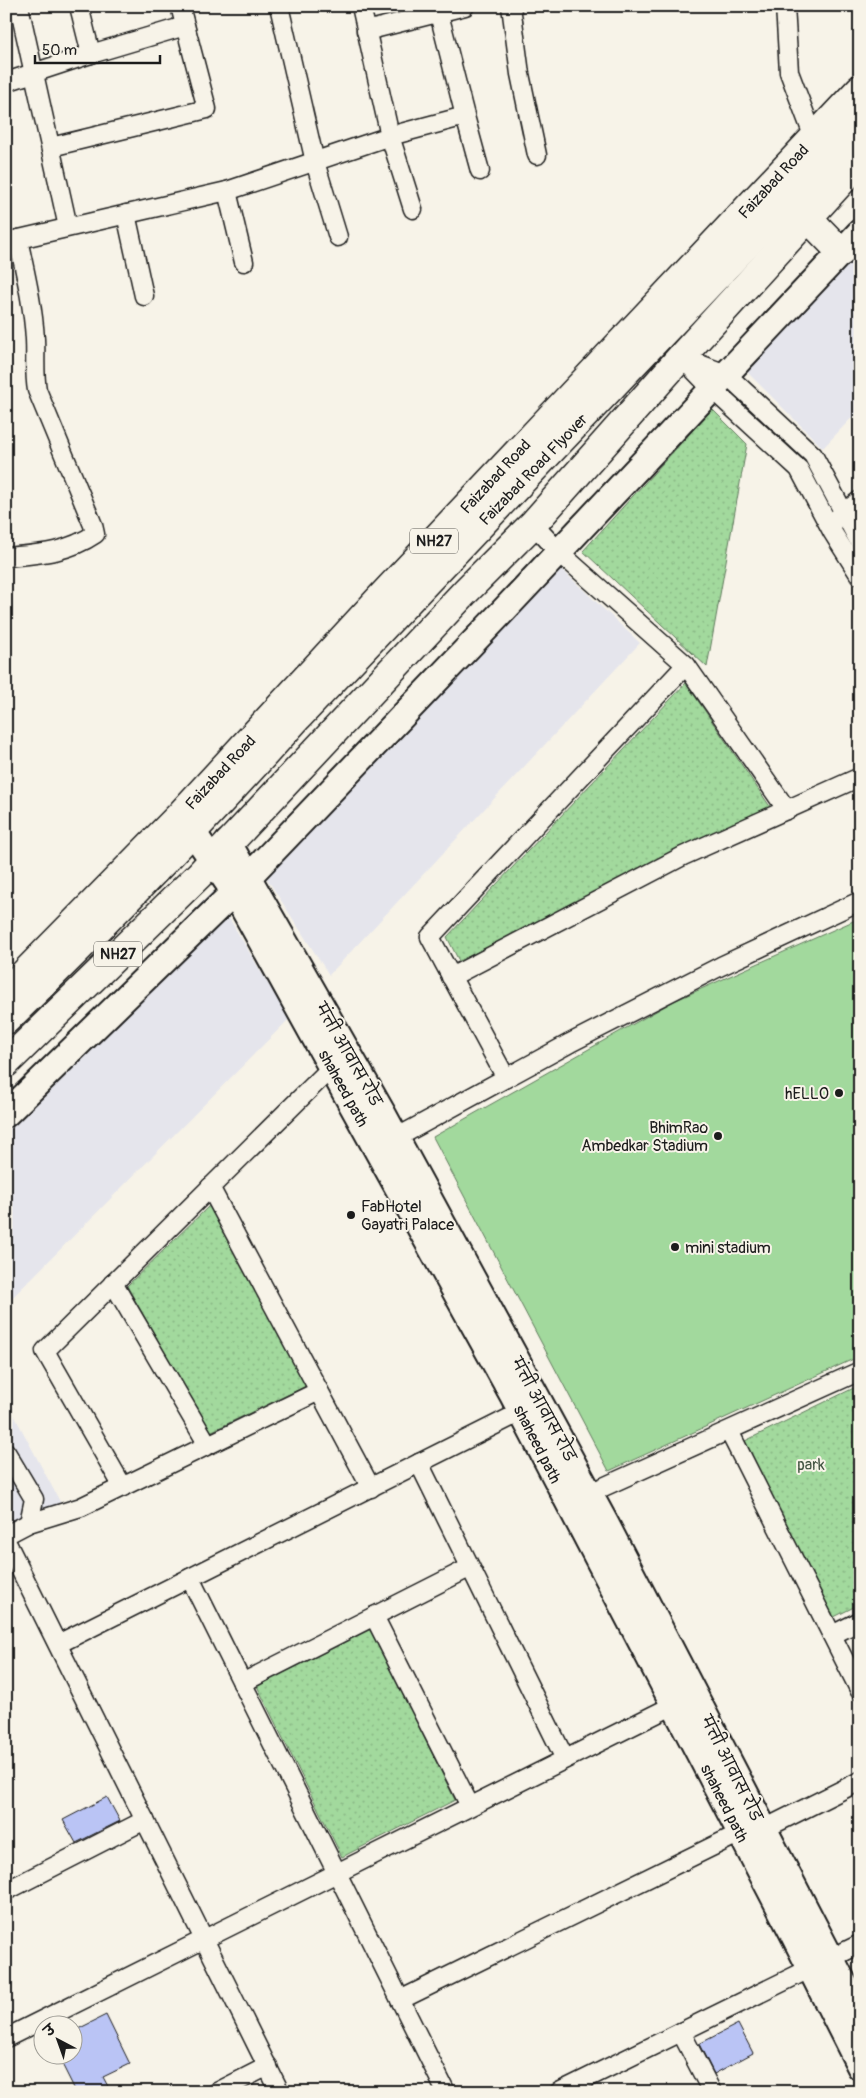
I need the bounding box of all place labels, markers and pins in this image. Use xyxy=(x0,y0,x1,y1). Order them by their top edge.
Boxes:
place label: hELLO xyxy=(785,1084,829,1104)
marker: hELLO xyxy=(833,1087,845,1099)
place label: BhimRao Ambedkar Stadium xyxy=(581,1118,708,1156)
marker: BhimRao Ambedkar Stadium xyxy=(712,1130,724,1142)
place label: FabHotel Gayatri Palace xyxy=(361,1197,454,1235)
marker: FabHotel Gayatri Palace xyxy=(345,1209,357,1221)
place label: mini stadium xyxy=(685,1238,771,1258)
marker: mini stadium xyxy=(669,1241,681,1253)

